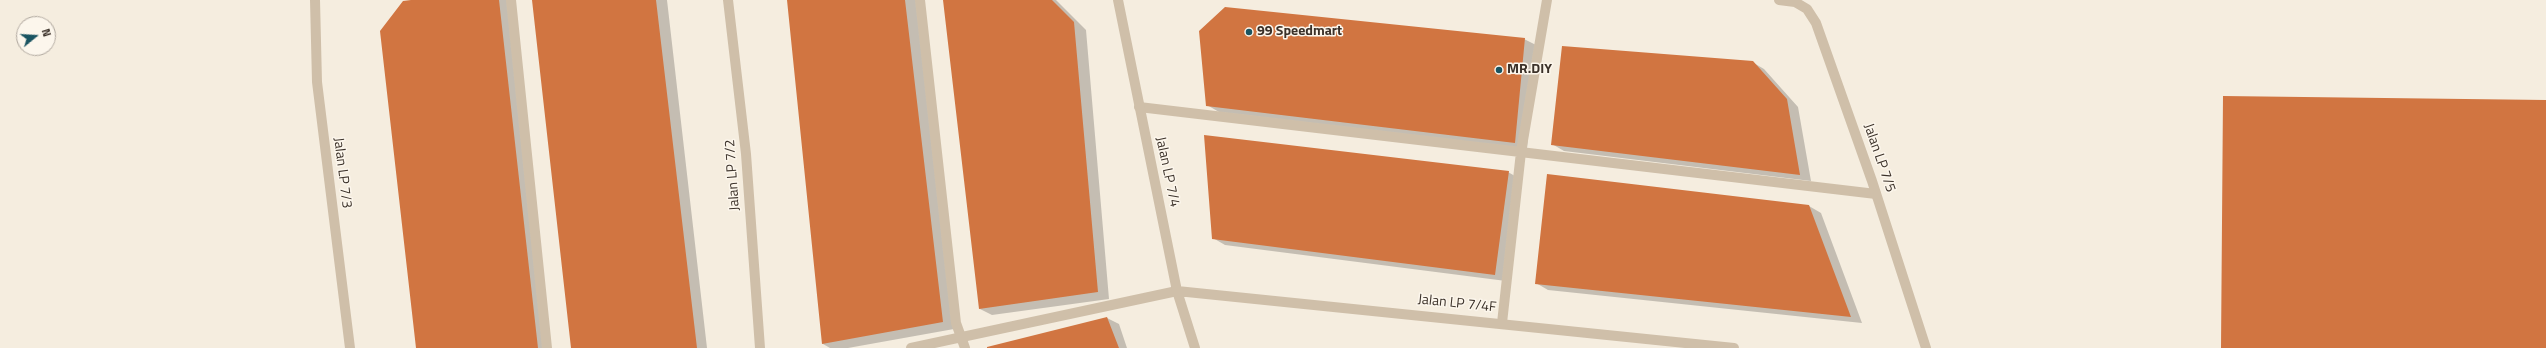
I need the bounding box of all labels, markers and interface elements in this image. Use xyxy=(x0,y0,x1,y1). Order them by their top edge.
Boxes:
north arrow xyxy=(16,16,56,56)
place label: 99 Speedmart xyxy=(1257,24,1342,40)
text: N xyxy=(38,27,55,39)
marker: 99 Speedmart xyxy=(1244,27,1254,37)
place label: MR.DIY xyxy=(1507,62,1552,78)
marker: MR.DIY xyxy=(1494,65,1504,75)
street label: Jalan LP 7/5 xyxy=(1859,121,1899,195)
street label: Jalan LP 7/4 xyxy=(1151,135,1183,209)
street label: Jalan LP 7/3 xyxy=(329,137,355,209)
street label: Jalan LP 7/2 xyxy=(722,139,744,211)
street label: Jalan LP 7/4F xyxy=(1417,292,1497,316)

